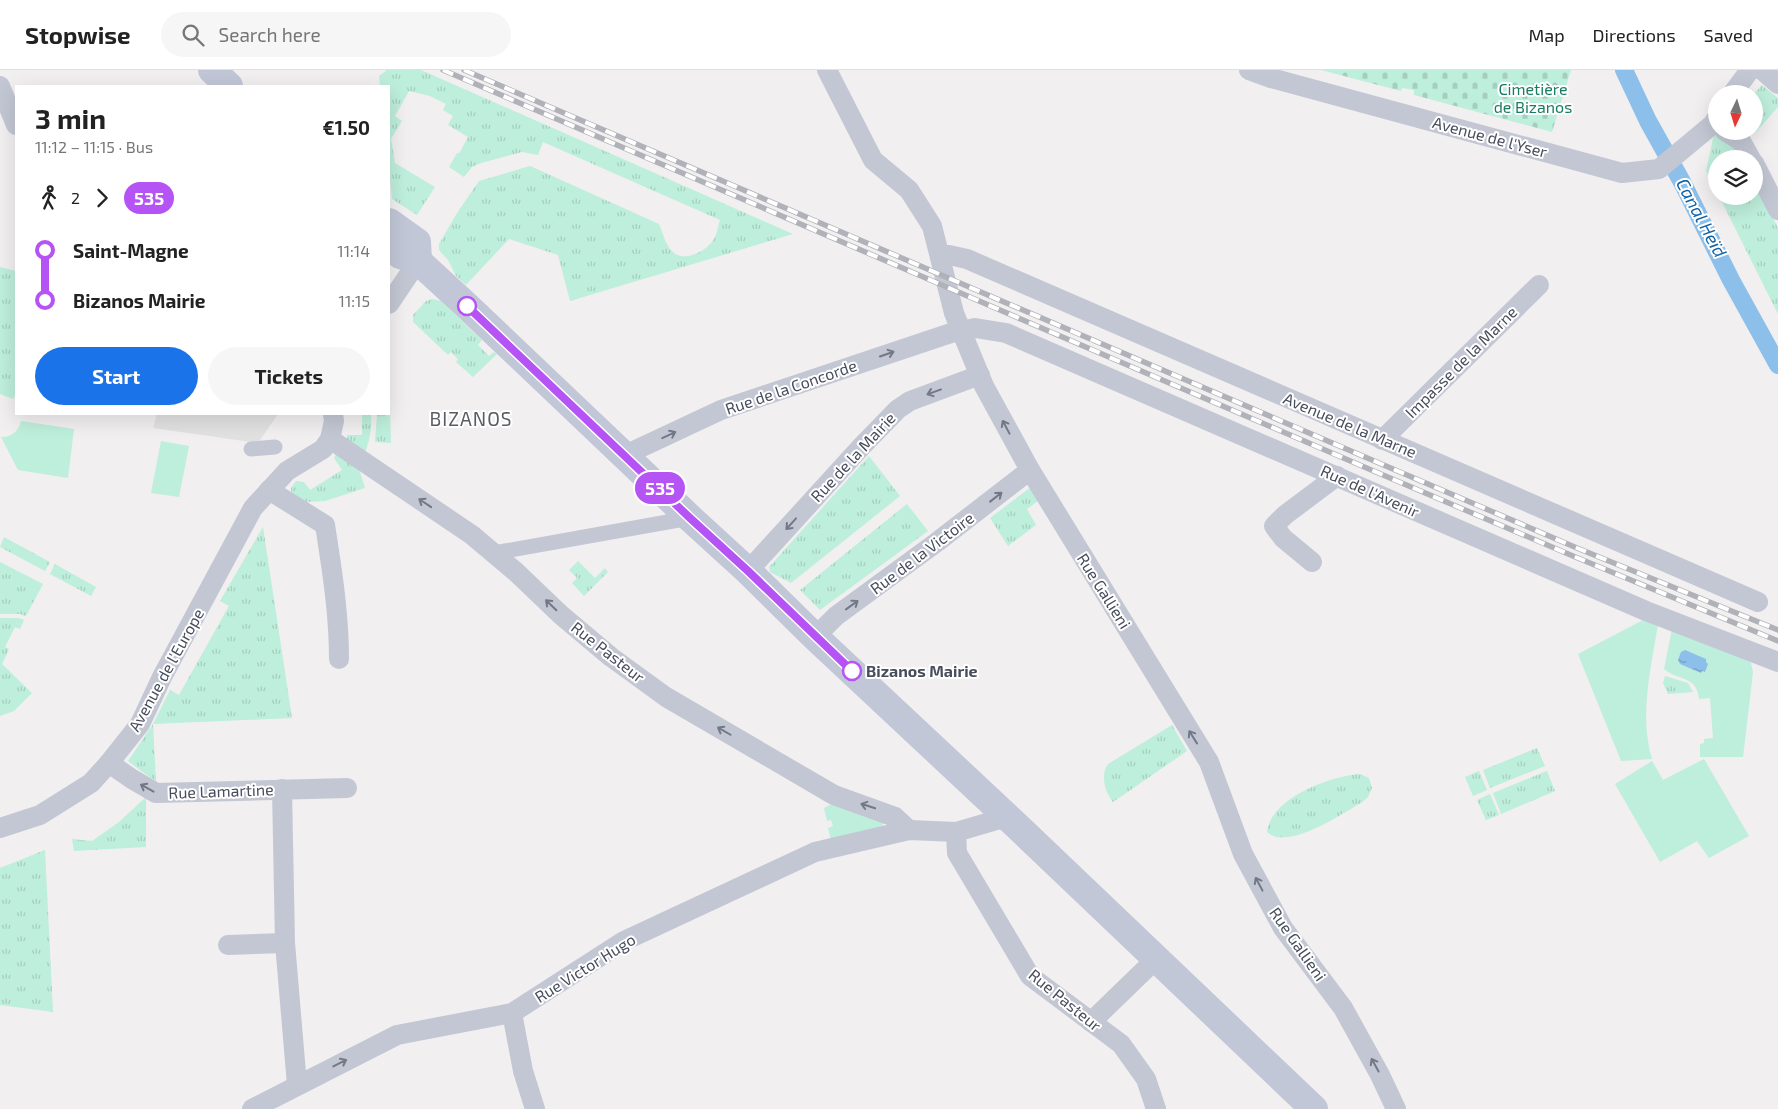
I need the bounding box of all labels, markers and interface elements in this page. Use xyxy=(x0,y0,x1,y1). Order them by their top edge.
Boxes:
search box xyxy=(161,12,511,57)
text: Stopwise xyxy=(25,20,131,49)
icon: search xyxy=(179,21,207,49)
text: Search here xyxy=(219,23,321,46)
text: Map xyxy=(1528,24,1565,46)
text: Directions xyxy=(1593,24,1676,46)
text: Saved xyxy=(1704,24,1753,46)
park label: Cimetière de Bizanos xyxy=(1494,79,1572,116)
north arrow xyxy=(1708,85,1762,140)
map controls xyxy=(1708,85,1763,205)
text: 3 min xyxy=(35,101,106,135)
street label: Avenue de l'Yser xyxy=(1431,112,1550,161)
text: €1.50 xyxy=(322,116,370,139)
text: 11:12 – 11:15 · Bus xyxy=(35,137,153,156)
button: layers xyxy=(1708,150,1763,205)
water label: Canal Heïd xyxy=(1672,174,1732,261)
icon: walk xyxy=(35,184,63,212)
icon: forward xyxy=(88,184,116,212)
text: 535 xyxy=(134,187,164,209)
text: 2 xyxy=(71,188,80,207)
text: Saint-Magne xyxy=(73,239,189,262)
text: 11:14 xyxy=(337,241,370,260)
text: Bizanos Mairie xyxy=(73,289,206,312)
text: 11:15 xyxy=(339,291,370,310)
unlabelled marker xyxy=(457,296,477,316)
street label: Impasse de la Marne xyxy=(1401,302,1520,421)
button: Start xyxy=(35,347,198,405)
button: Tickets xyxy=(208,347,370,405)
one-way arrow xyxy=(879,349,895,358)
street label: Rue de la Concorde xyxy=(723,355,859,418)
one-way arrow xyxy=(927,388,943,397)
street label: Avenue de la Marne xyxy=(1281,388,1420,461)
district label: BIZANOS xyxy=(429,407,513,430)
street label: Rue de la Mairie xyxy=(806,408,899,505)
one-way arrow xyxy=(1001,421,1011,435)
one-way arrow xyxy=(661,429,676,439)
street label: Rue de l'Avenir xyxy=(1318,460,1423,521)
line badge: 535 xyxy=(631,472,689,504)
text: 535 xyxy=(645,477,675,499)
one-way arrow xyxy=(989,491,1002,502)
one-way arrow xyxy=(418,498,432,508)
street label: Rue de la Victoire xyxy=(866,507,977,598)
one-way arrow xyxy=(785,518,797,531)
street label: Rue Gallieni xyxy=(1074,550,1135,632)
one-way arrow xyxy=(545,599,557,611)
one-way arrow xyxy=(845,600,859,610)
street label: Avenue de l'Europe xyxy=(124,605,207,735)
street label: Rue Pasteur xyxy=(568,617,649,686)
marker: Bizanos Mairie xyxy=(842,661,862,681)
place label: Bizanos Mairie xyxy=(866,661,978,680)
one-way arrow xyxy=(717,726,732,736)
one-way arrow xyxy=(1188,730,1198,744)
street label: Rue Lamartine xyxy=(168,779,274,802)
one-way arrow xyxy=(141,783,155,793)
one-way arrow xyxy=(860,801,876,810)
one-way arrow xyxy=(1254,878,1264,892)
street label: Rue Gallieni xyxy=(1266,903,1331,984)
street label: Rue Victor Hugo xyxy=(531,929,638,1006)
street label: Rue Pasteur xyxy=(1025,965,1106,1035)
one-way arrow xyxy=(332,1058,347,1067)
one-way arrow xyxy=(1370,1058,1379,1073)

